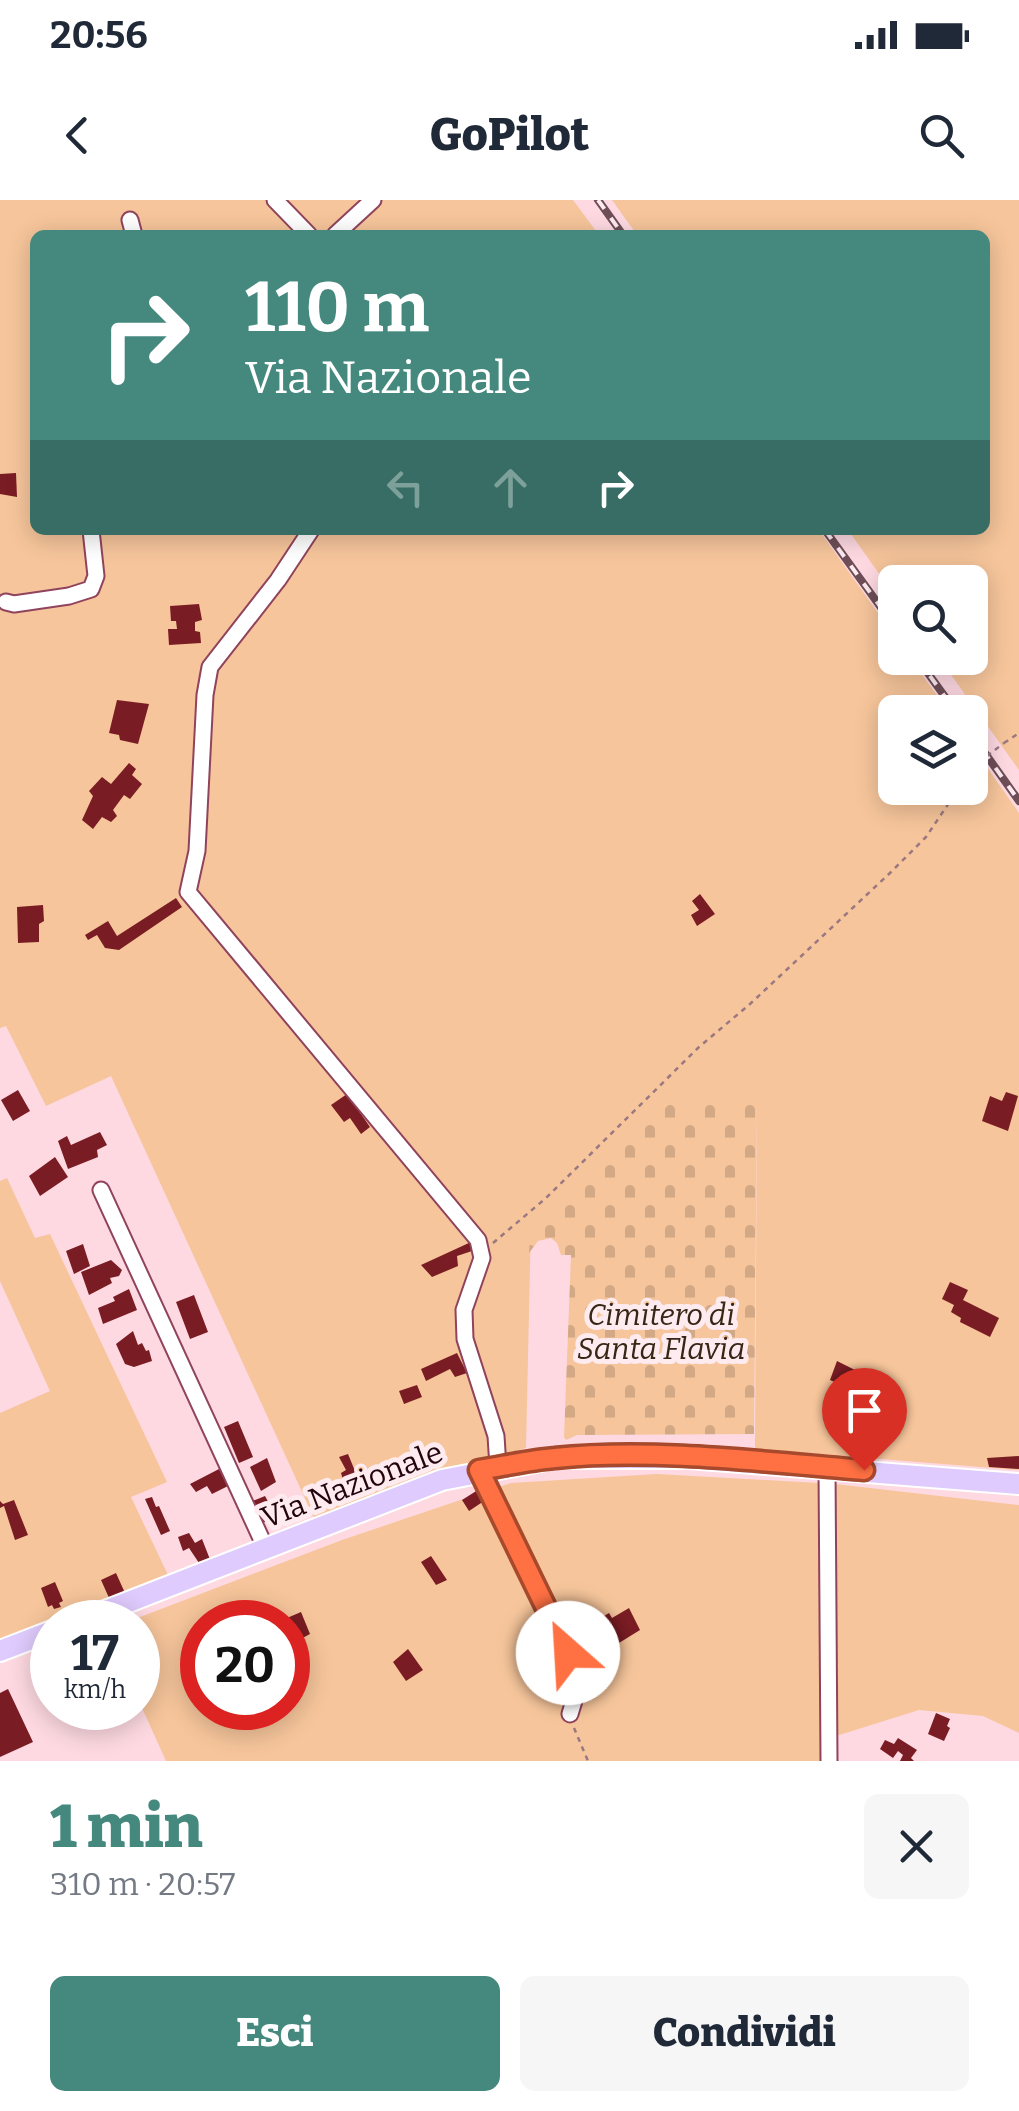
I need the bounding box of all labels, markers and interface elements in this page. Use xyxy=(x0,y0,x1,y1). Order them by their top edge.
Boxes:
text: 20:56 xyxy=(50,12,148,58)
icon: back xyxy=(50,108,105,163)
text: GoPilot xyxy=(430,108,589,162)
icon: search xyxy=(914,108,969,163)
text: 110 m xyxy=(245,266,429,350)
icon: right xyxy=(80,270,210,400)
text: Via Nazionale xyxy=(245,351,532,405)
icon: left xyxy=(378,460,433,515)
icon: ahead xyxy=(483,460,538,515)
icon: right xyxy=(588,460,643,515)
map controls xyxy=(878,565,988,805)
button: search xyxy=(878,565,988,675)
button: layers xyxy=(878,695,988,805)
park label: Cimitero di Santa Flavia xyxy=(577,1297,745,1367)
pin xyxy=(822,1368,907,1471)
icon: arrive xyxy=(837,1383,892,1438)
street label: Via Nazionale xyxy=(256,1434,448,1536)
speed limit sign: 20 xyxy=(180,1600,310,1730)
position arrow xyxy=(516,1601,620,1705)
text: 17 xyxy=(71,1623,119,1683)
text: km/h xyxy=(64,1675,126,1705)
text: 1 min xyxy=(50,1791,203,1863)
button: close xyxy=(864,1794,969,1899)
text: 310 m · 20:57 xyxy=(50,1865,235,1903)
button: Esci xyxy=(50,1976,500,2091)
button: Condividi xyxy=(520,1976,969,2091)

